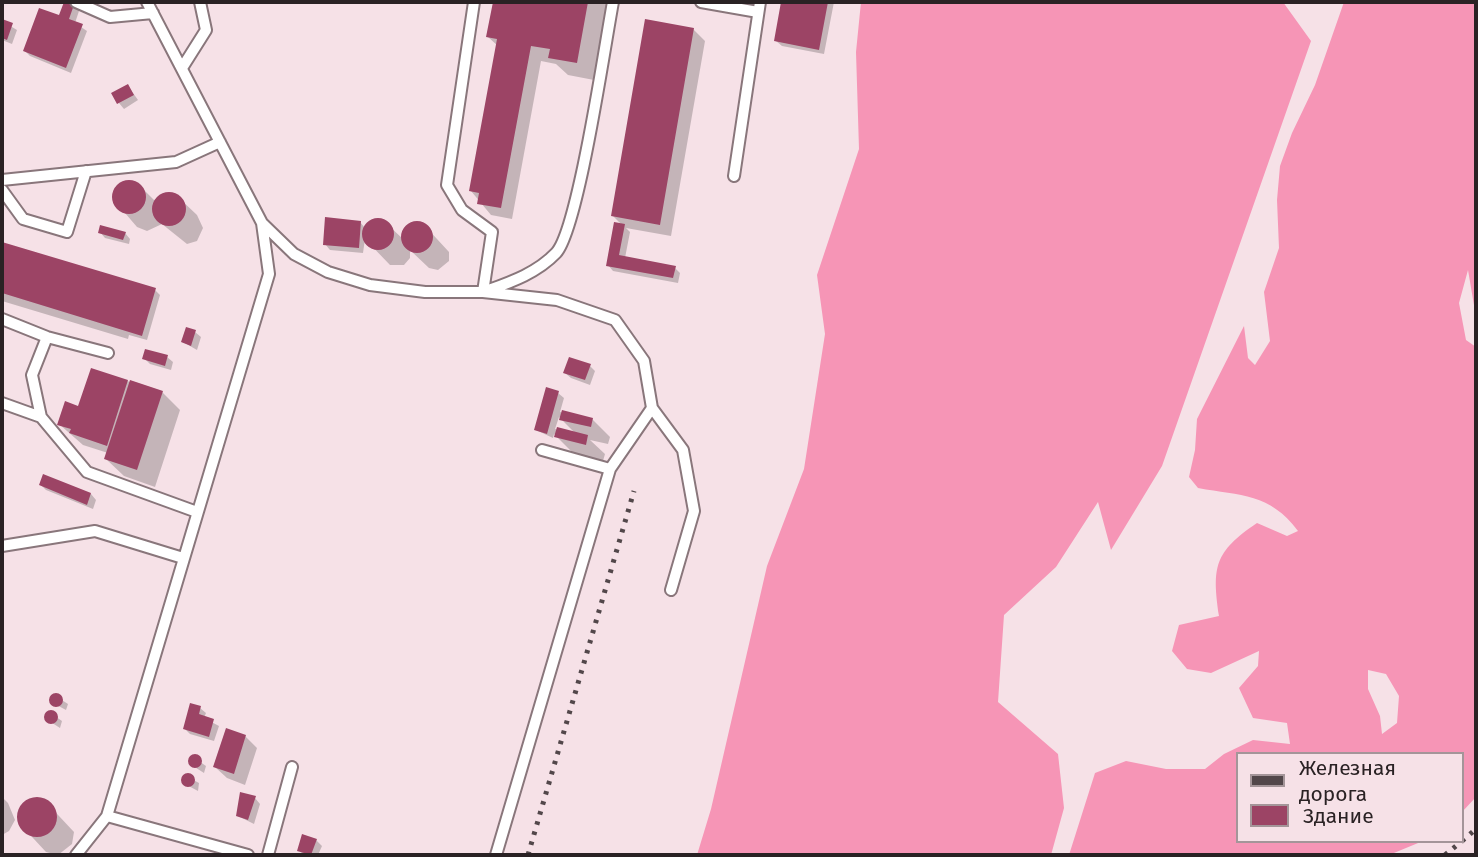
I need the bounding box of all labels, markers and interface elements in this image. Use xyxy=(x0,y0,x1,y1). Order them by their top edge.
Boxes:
legend xyxy=(1236,752,1464,843)
text: Железная дорога xyxy=(1299,755,1396,807)
text: Здание xyxy=(1303,803,1374,829)

